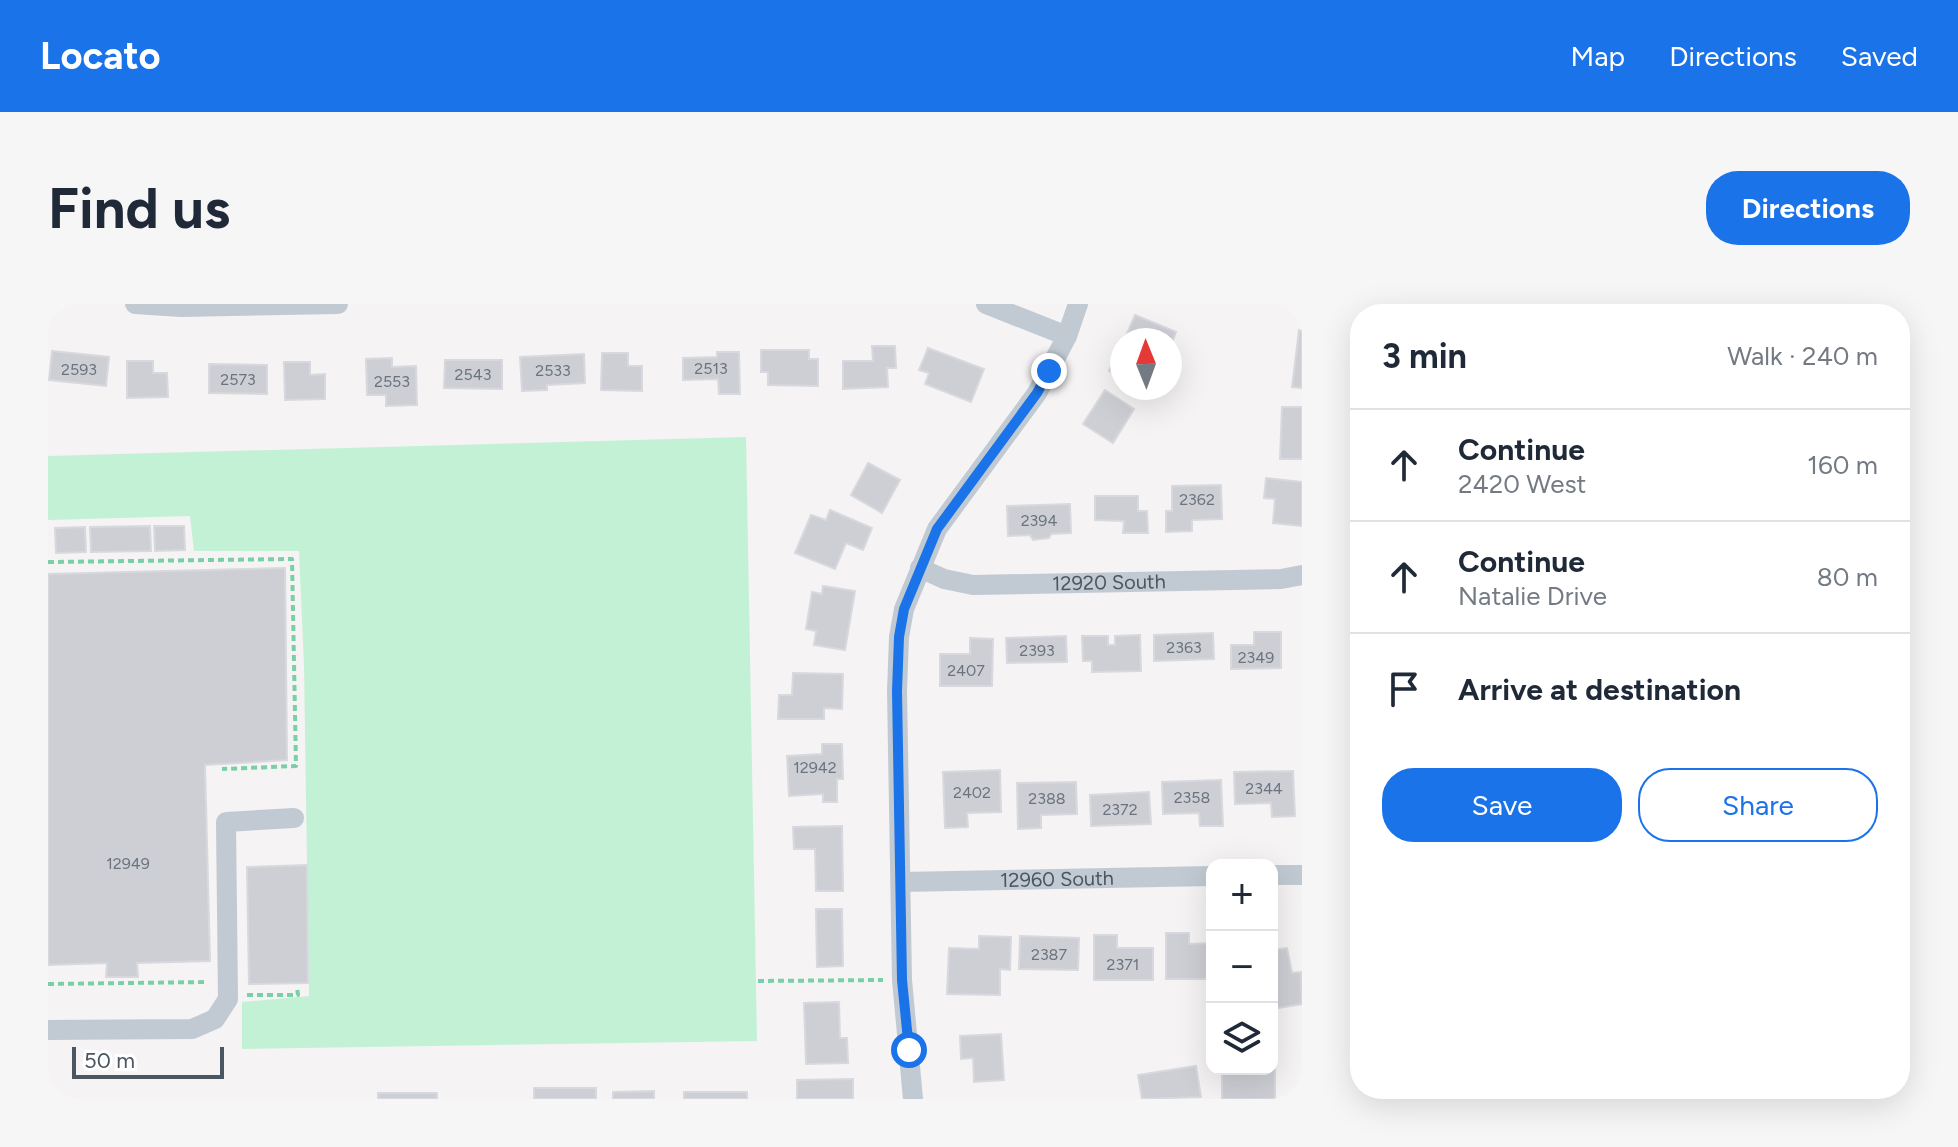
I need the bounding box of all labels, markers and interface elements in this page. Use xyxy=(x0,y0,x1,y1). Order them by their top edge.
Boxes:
text: Locato xyxy=(40,33,161,79)
text: Map xyxy=(1571,39,1625,73)
text: Directions xyxy=(1669,39,1797,73)
text: Saved xyxy=(1841,39,1918,73)
button: Directions xyxy=(1706,171,1910,245)
text: Find us xyxy=(48,175,230,242)
north arrow xyxy=(1110,328,1182,400)
text: 3 min xyxy=(1382,336,1467,377)
text: Walk · 240 m xyxy=(1727,340,1878,372)
route end xyxy=(1031,353,1067,389)
house number: 2513 xyxy=(694,359,728,378)
house number: 2593 xyxy=(61,360,97,379)
house number: 2533 xyxy=(535,361,571,380)
house number: 2543 xyxy=(455,365,491,384)
house number: 2573 xyxy=(220,370,256,389)
house number: 2553 xyxy=(374,372,410,391)
text: Continue xyxy=(1458,431,1585,468)
icon: ahead xyxy=(1382,443,1426,487)
text: 160 m xyxy=(1807,449,1878,481)
text: 2420 West xyxy=(1458,468,1586,500)
house number: 2362 xyxy=(1179,490,1215,509)
house number: 2394 xyxy=(1021,511,1057,530)
text: Continue xyxy=(1458,543,1585,580)
icon: ahead xyxy=(1382,555,1426,599)
text: 80 m xyxy=(1817,561,1878,593)
street label: 12920 South xyxy=(1052,569,1166,595)
text: Natalie Drive xyxy=(1458,580,1607,612)
house number: 2363 xyxy=(1166,638,1202,657)
house number: 2393 xyxy=(1019,641,1055,660)
house number: 2349 xyxy=(1238,648,1274,667)
house number: 2407 xyxy=(947,661,985,680)
icon: arrive xyxy=(1382,667,1426,711)
text: Arrive at destination xyxy=(1458,671,1741,708)
house number: 12942 xyxy=(793,758,837,777)
button: Save xyxy=(1382,768,1622,842)
button: Share xyxy=(1638,768,1878,842)
house number: 2344 xyxy=(1245,779,1283,798)
house number: 2402 xyxy=(953,783,991,802)
house number: 2358 xyxy=(1174,788,1210,807)
house number: 2388 xyxy=(1028,789,1066,808)
house number: 2372 xyxy=(1102,800,1138,819)
house number: 12949 xyxy=(106,854,150,873)
map controls xyxy=(1206,859,1278,1075)
button: + xyxy=(1206,859,1278,931)
street label: 12960 South xyxy=(1000,866,1114,892)
button: − xyxy=(1206,931,1278,1003)
house number: 2387 xyxy=(1031,945,1067,964)
house number: 2371 xyxy=(1107,955,1139,974)
button: layers xyxy=(1206,1003,1278,1075)
route start xyxy=(891,1032,927,1068)
scale bar xyxy=(72,1043,224,1079)
text: 50 m xyxy=(84,1047,135,1074)

